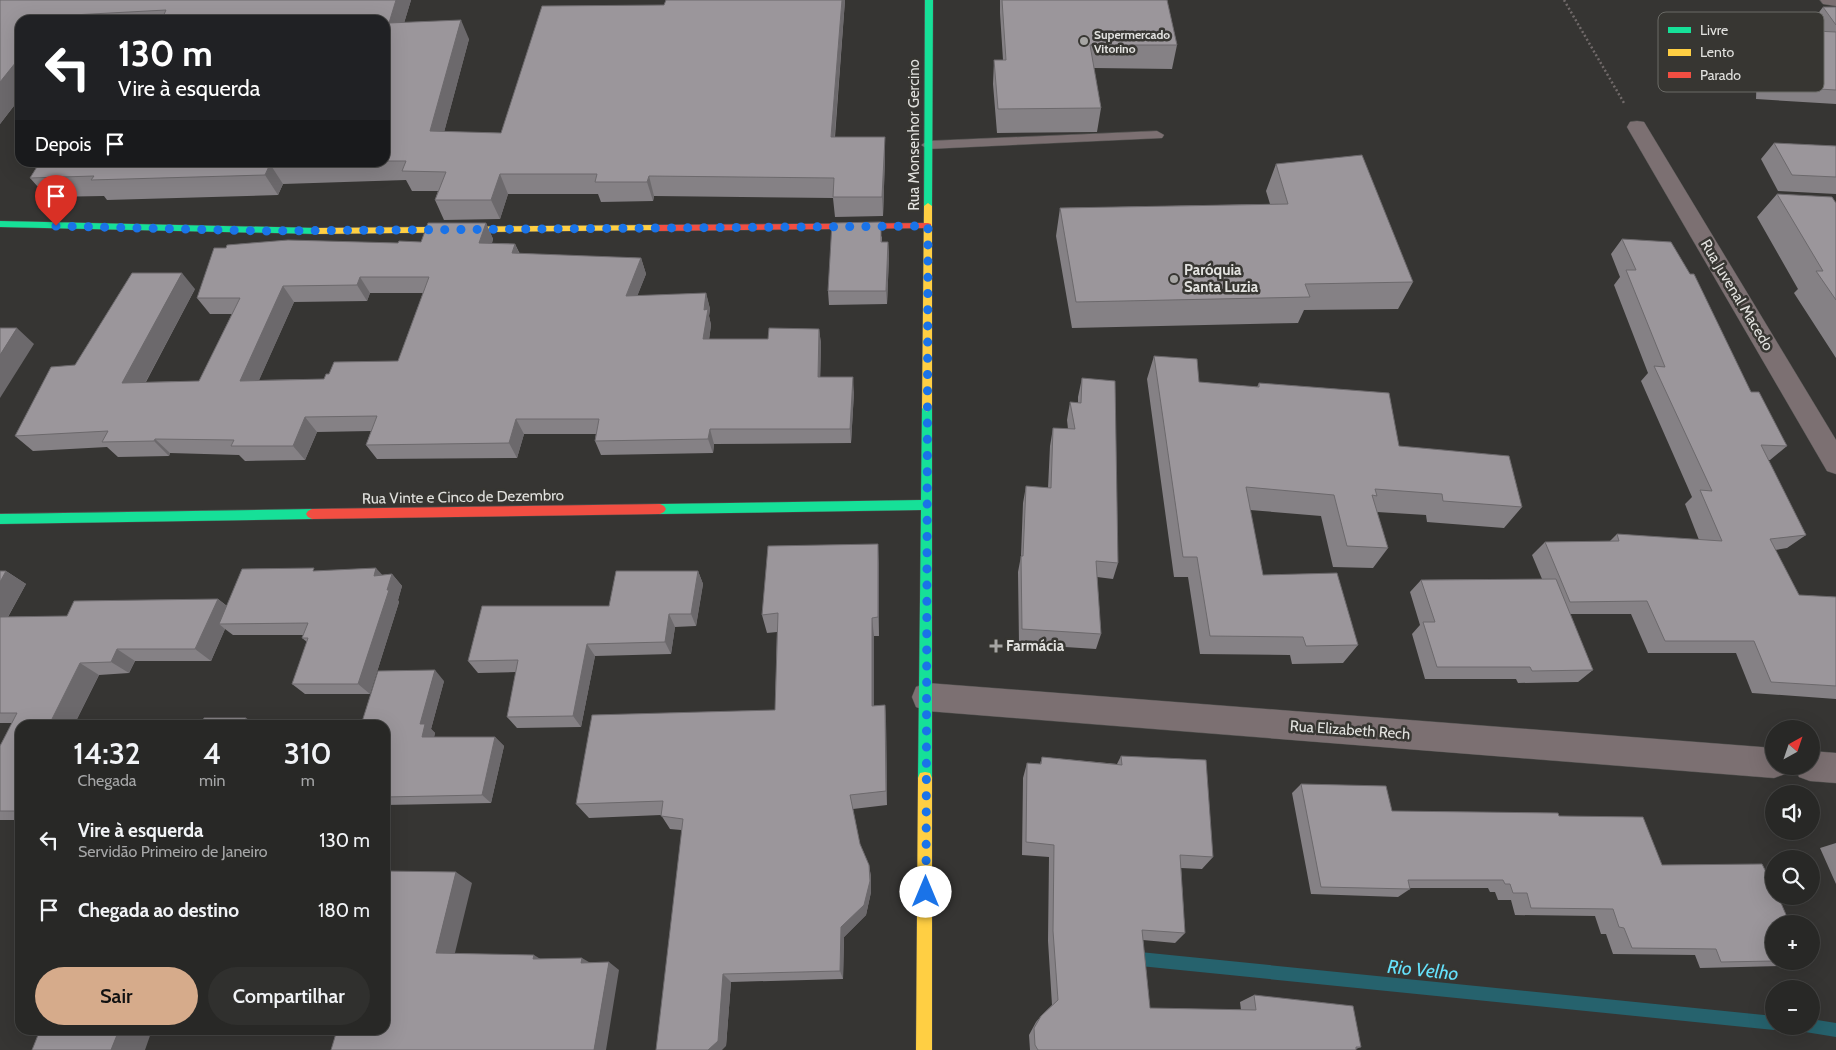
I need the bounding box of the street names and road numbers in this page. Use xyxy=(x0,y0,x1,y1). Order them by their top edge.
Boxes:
street label: Rua Monsenhor Gercino xyxy=(905,59,923,211)
street label: Rua Juvenal Macedo xyxy=(1697,236,1777,354)
street label: Rua Vinte e Cinco de Dezembro xyxy=(362,486,564,508)
street label: Rua Elizabeth Rech xyxy=(1289,717,1411,743)

